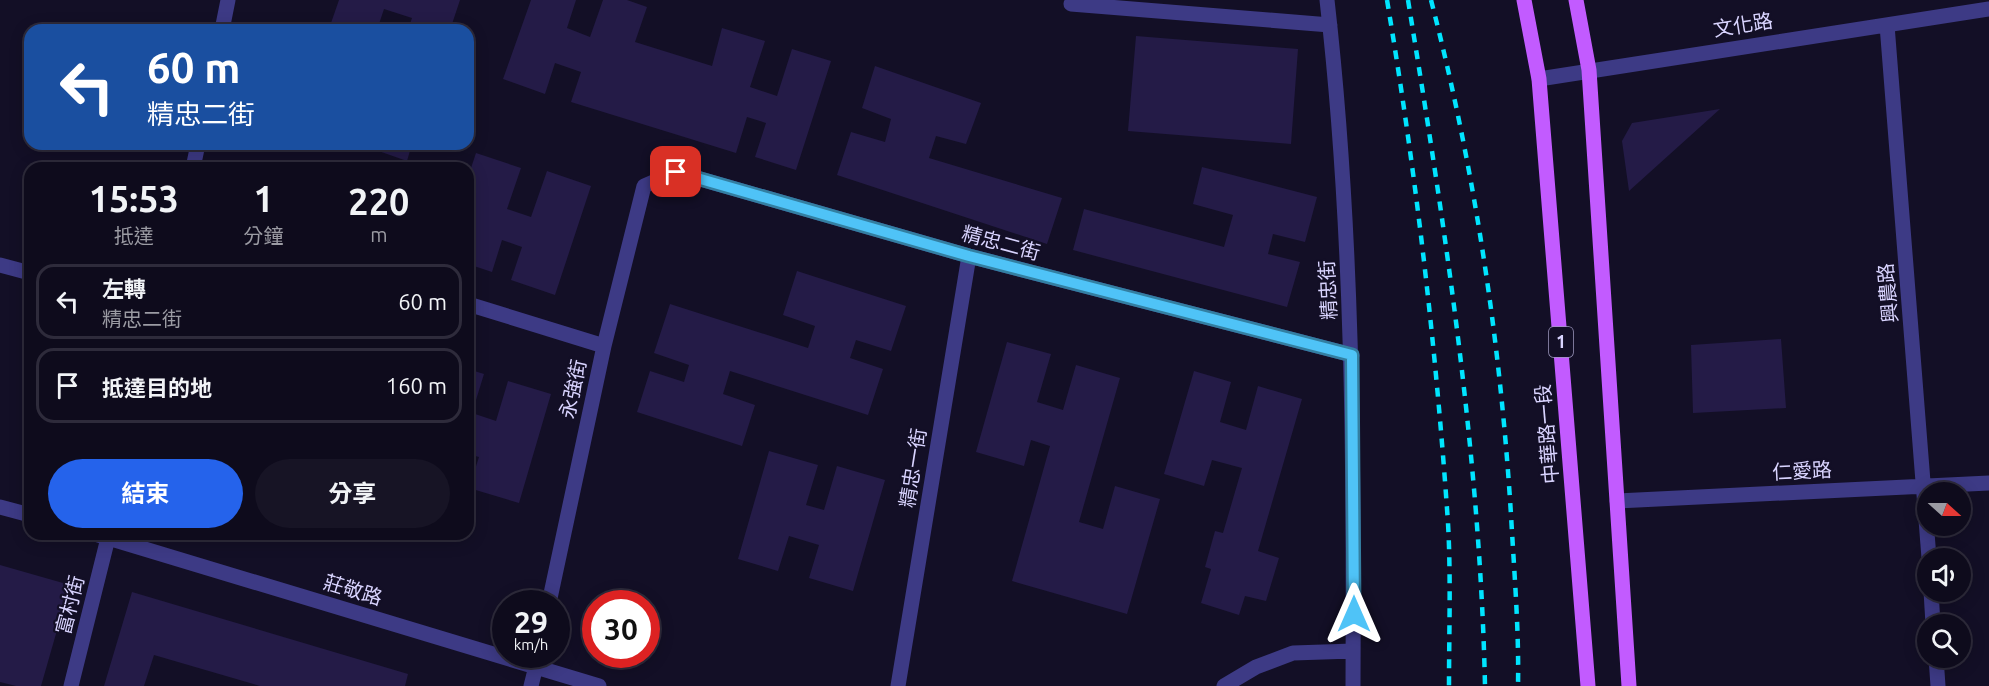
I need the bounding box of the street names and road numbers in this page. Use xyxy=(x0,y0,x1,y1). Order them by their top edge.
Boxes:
street label: 文化路 xyxy=(1711,8,1774,41)
street label: 精忠二街 xyxy=(960,221,1043,264)
street label: 精忠街 xyxy=(1314,259,1341,321)
street label: 興農路 xyxy=(1873,262,1902,324)
road number: 1 xyxy=(1549,327,1573,357)
street label: 永強街 xyxy=(555,357,590,421)
street label: 中華路一段 xyxy=(1531,383,1562,485)
street label: 精忠一街 xyxy=(895,427,930,509)
street label: 仁愛路 xyxy=(1771,457,1833,484)
street label: 莊敬路 xyxy=(321,570,385,609)
street label: 富村街 xyxy=(51,573,88,637)

